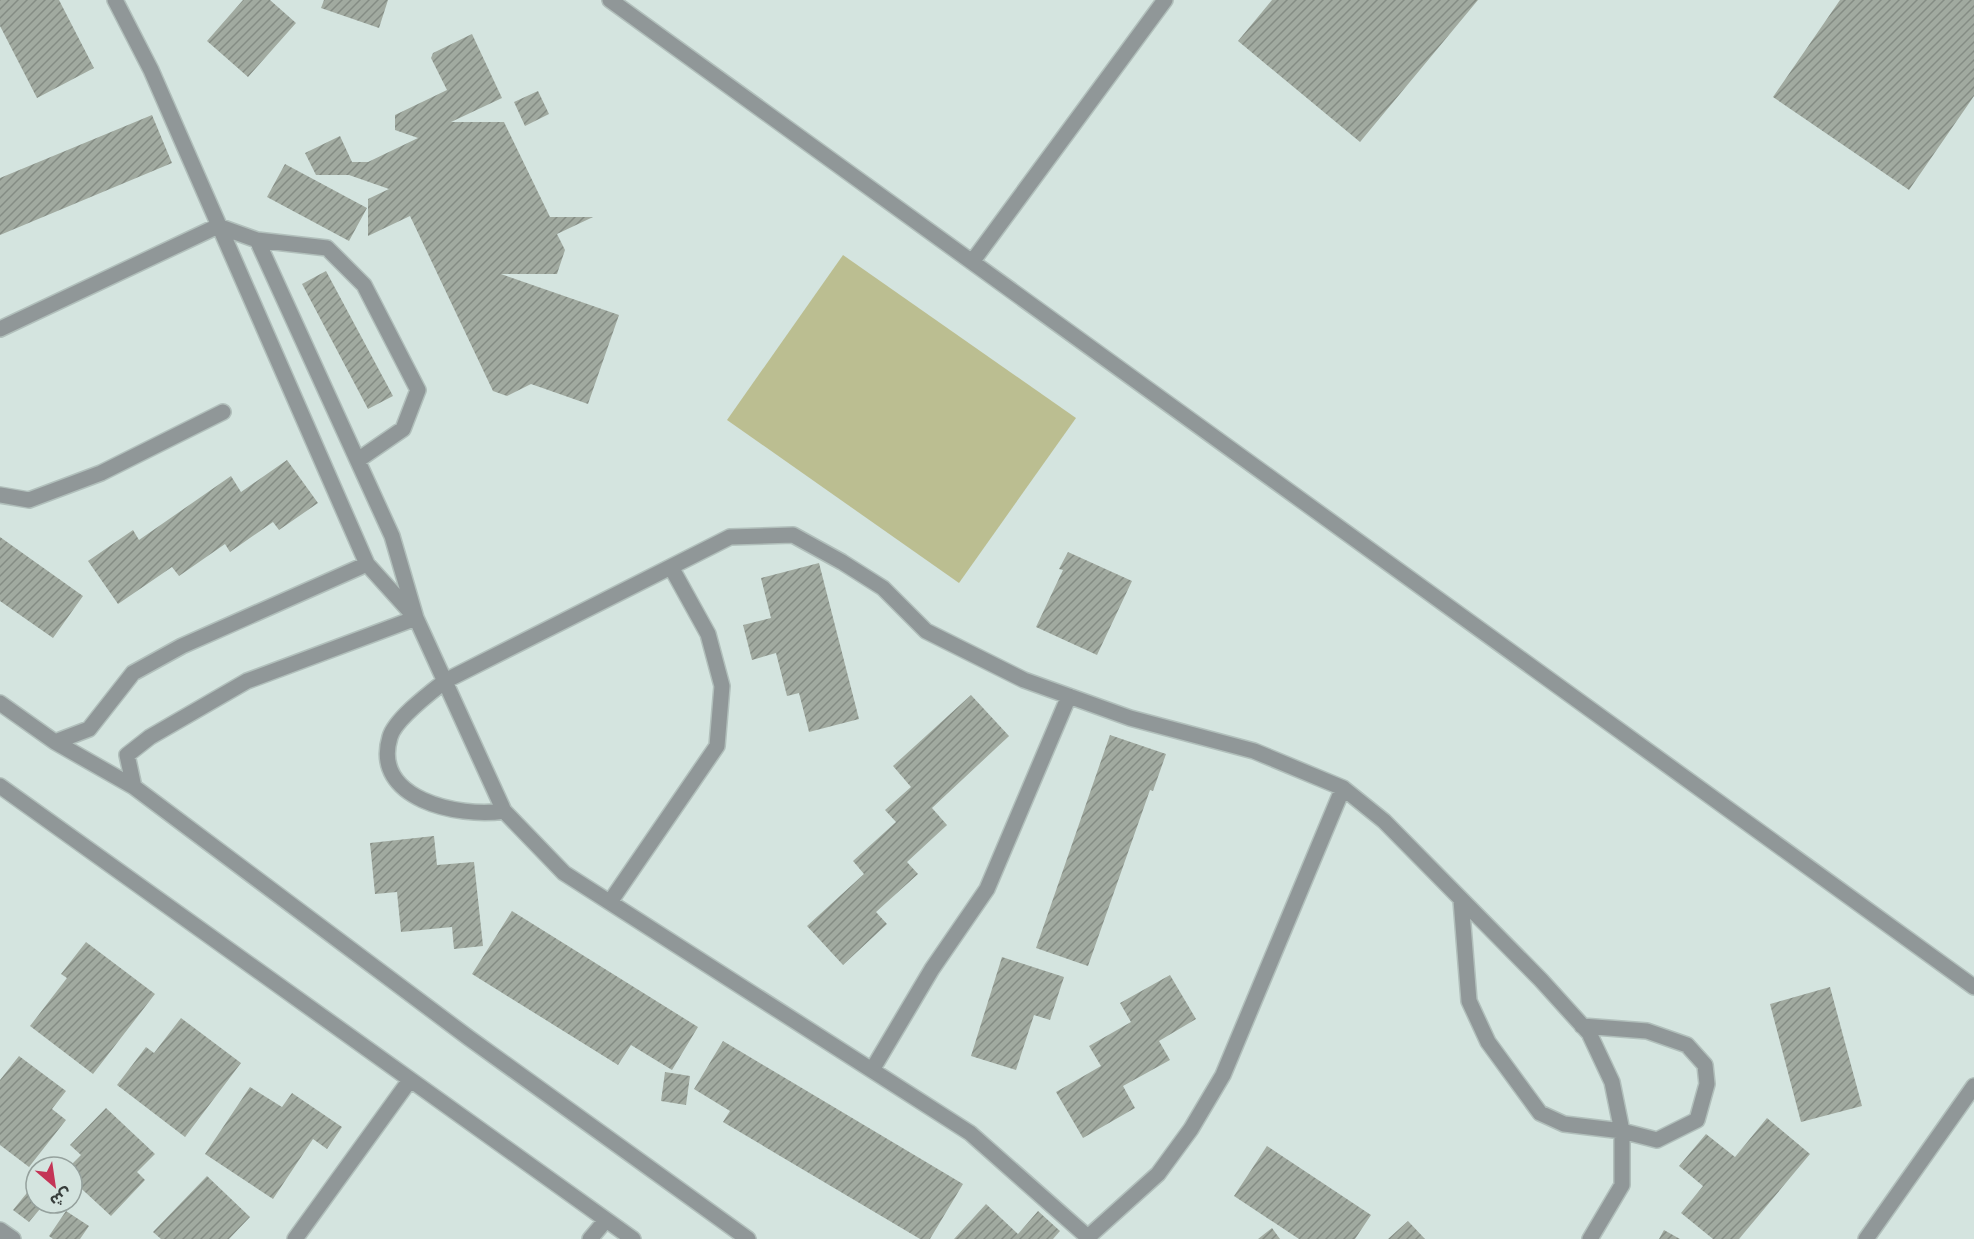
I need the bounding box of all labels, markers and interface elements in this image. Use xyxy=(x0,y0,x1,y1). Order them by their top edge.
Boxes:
north arrow xyxy=(24,1155,84,1215)
text: ش xyxy=(47,1184,76,1212)

